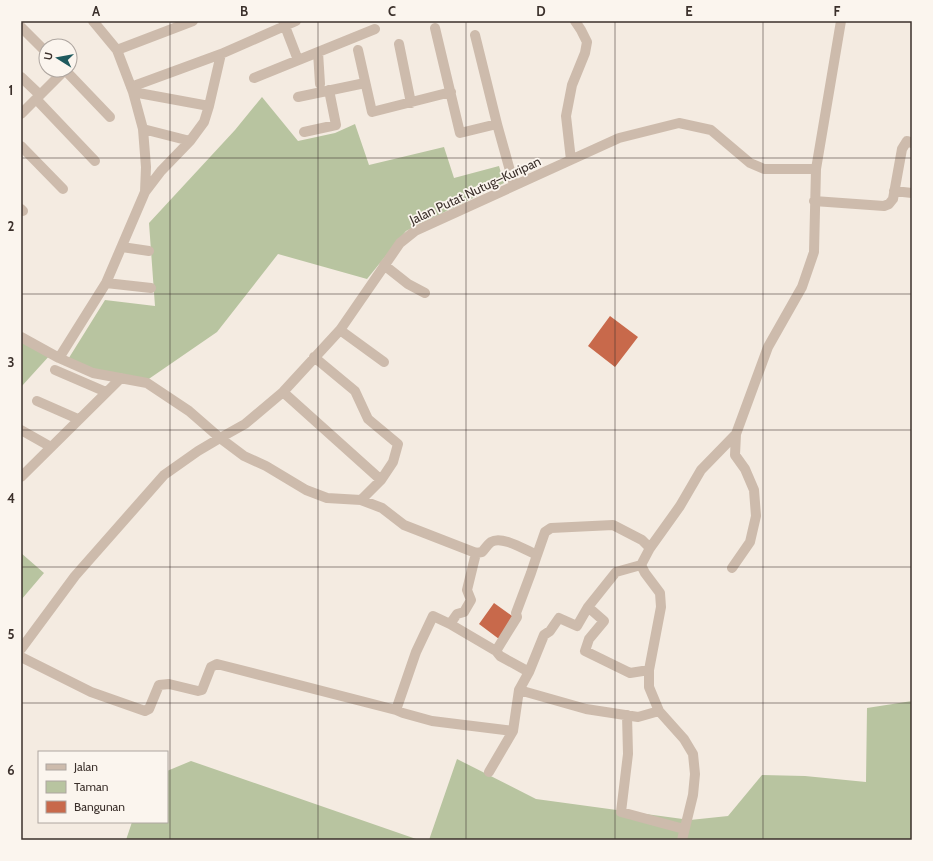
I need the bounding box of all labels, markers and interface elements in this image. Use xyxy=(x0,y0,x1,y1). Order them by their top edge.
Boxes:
text: A xyxy=(92,3,101,19)
text: B xyxy=(240,3,248,19)
text: C xyxy=(388,3,396,19)
text: D xyxy=(536,3,546,19)
text: E xyxy=(685,3,693,19)
text: F xyxy=(834,3,841,19)
north arrow xyxy=(38,38,78,78)
text: U xyxy=(41,51,56,61)
text: 1 xyxy=(9,82,13,98)
street label: Jalan Putat Nutug–Kuripan xyxy=(406,153,543,228)
text: 2 xyxy=(8,218,15,234)
text: 3 xyxy=(7,354,15,370)
text: 4 xyxy=(7,490,15,506)
text: 5 xyxy=(8,626,15,642)
legend xyxy=(38,751,168,823)
text: Jalan xyxy=(73,759,98,774)
text: 6 xyxy=(7,762,15,778)
text: Taman xyxy=(74,779,109,794)
text: Bangunan xyxy=(74,799,125,814)

